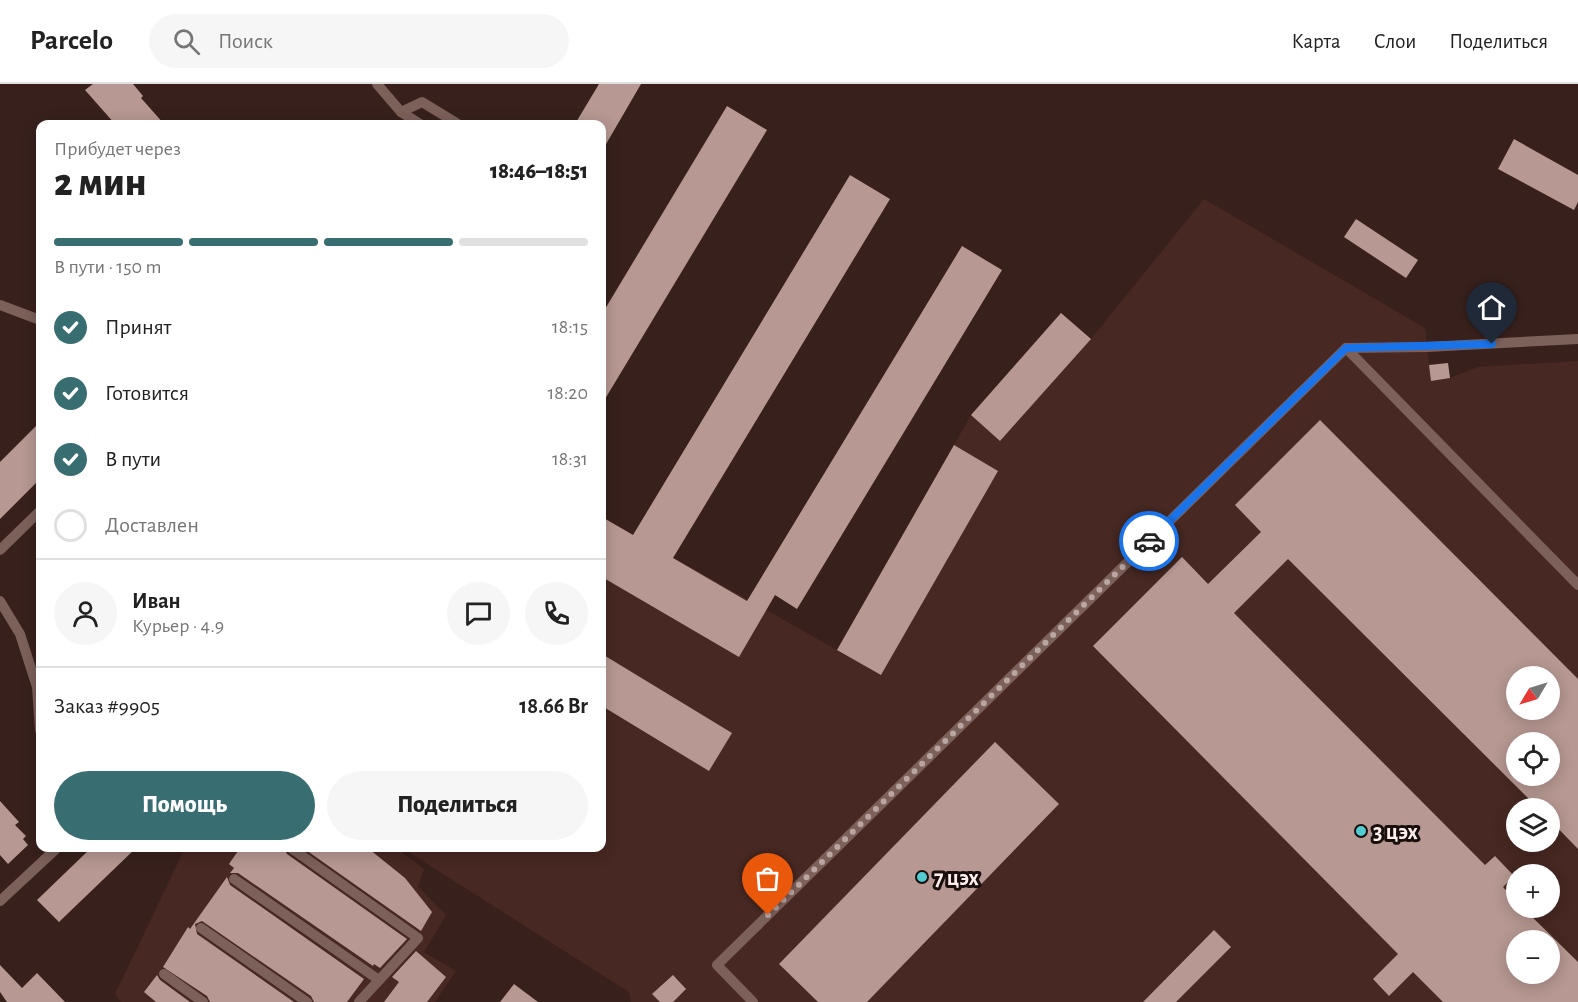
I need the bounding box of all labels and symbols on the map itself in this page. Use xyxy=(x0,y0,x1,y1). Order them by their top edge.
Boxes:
pin xyxy=(1466,282,1517,344)
courier xyxy=(1119,511,1179,571)
north arrow xyxy=(1506,666,1560,720)
place label: 3 цэх xyxy=(1373,821,1418,843)
marker: 3 цэх xyxy=(1354,824,1368,838)
pin xyxy=(742,853,793,915)
place label: 7 цэх xyxy=(934,867,979,889)
marker: 7 цэх xyxy=(915,870,929,884)

